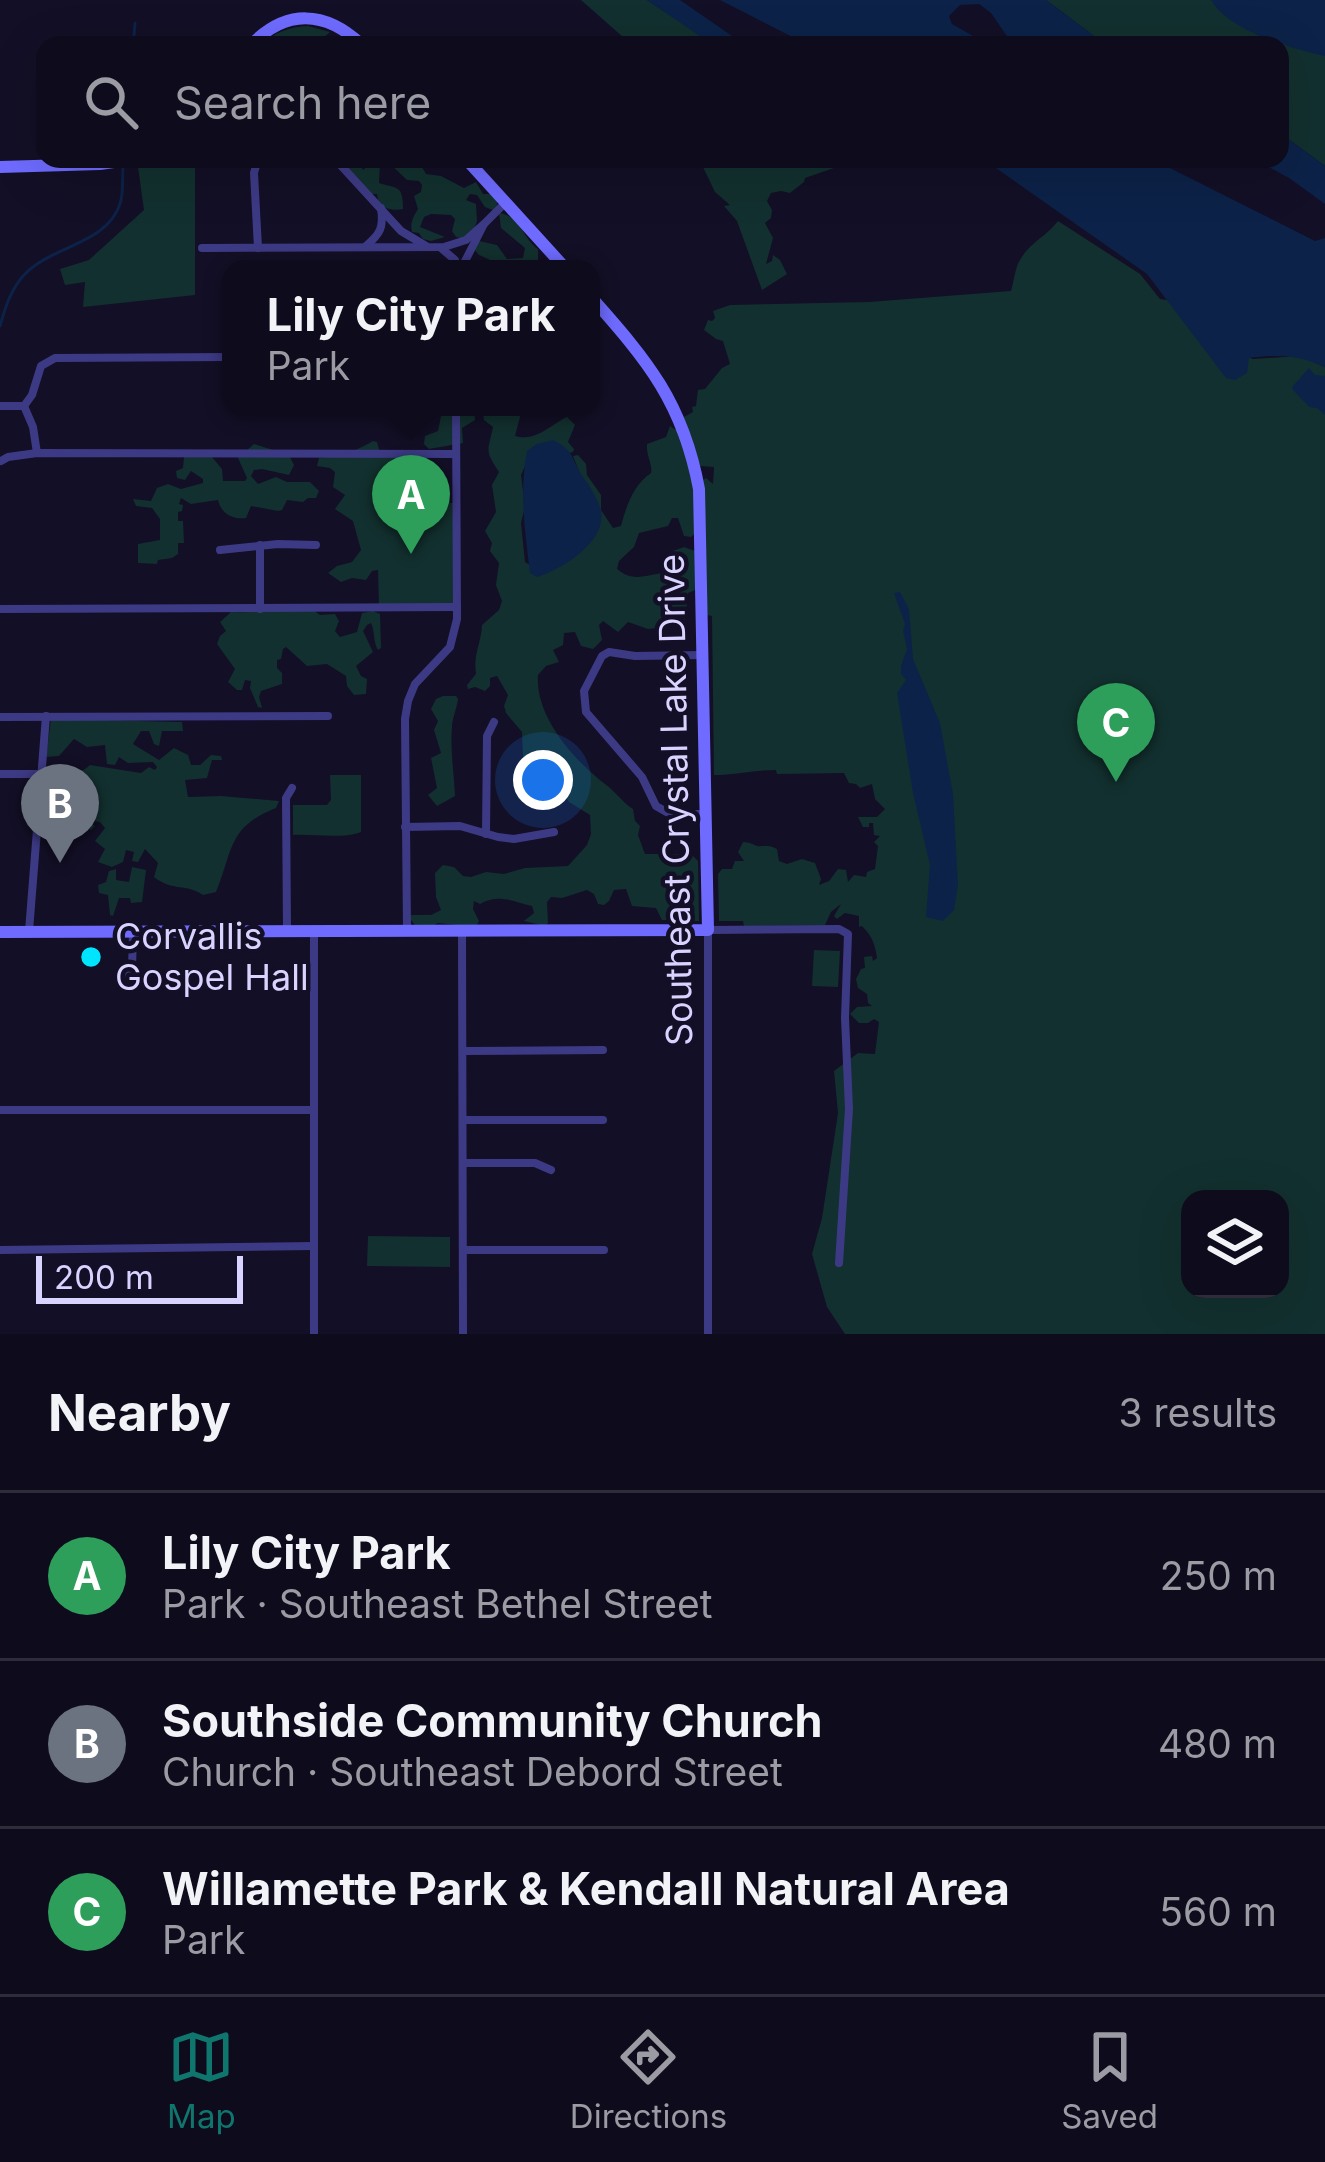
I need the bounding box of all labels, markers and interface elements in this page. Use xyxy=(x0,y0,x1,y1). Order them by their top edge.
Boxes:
search box xyxy=(36,36,1289,168)
icon: search xyxy=(78,69,144,135)
text: Search here xyxy=(174,75,431,130)
popup xyxy=(222,260,600,416)
text: Lily City Park xyxy=(267,287,555,342)
text: Park xyxy=(267,342,350,389)
pin: A xyxy=(372,455,450,554)
street label: Southeast Crystal Lake Drive xyxy=(649,554,701,1046)
pin: C xyxy=(1077,683,1155,782)
your location xyxy=(513,750,573,810)
pin: B xyxy=(21,764,99,863)
place label: Corvallis Gospel Hall xyxy=(115,914,309,999)
marker: Corvallis Gospel Hall xyxy=(78,944,104,970)
map controls xyxy=(1181,1190,1289,1298)
button: layers xyxy=(1181,1190,1289,1298)
scale bar xyxy=(36,1250,243,1303)
text: 200 m xyxy=(54,1257,154,1297)
text: Nearby xyxy=(48,1382,231,1443)
text: 3 results xyxy=(1119,1389,1277,1436)
text: Lily City Park xyxy=(162,1525,451,1580)
text: A xyxy=(72,1552,102,1599)
text: 250 m xyxy=(1160,1552,1277,1599)
text: Park · Southeast Bethel Street xyxy=(162,1580,713,1627)
text: Southside Community Church xyxy=(162,1693,822,1748)
text: B xyxy=(74,1720,100,1767)
text: 480 m xyxy=(1158,1720,1277,1767)
text: Church · Southeast Debord Street xyxy=(162,1748,783,1795)
text: Willamette Park & Kendall Natural Area xyxy=(162,1861,1010,1916)
text: C xyxy=(73,1888,101,1935)
text: 560 m xyxy=(1159,1888,1277,1935)
text: Park xyxy=(162,1916,246,1963)
tab: Map xyxy=(167,2024,236,2136)
tab: Directions xyxy=(570,2024,727,2136)
tab: Saved xyxy=(1061,2024,1158,2136)

